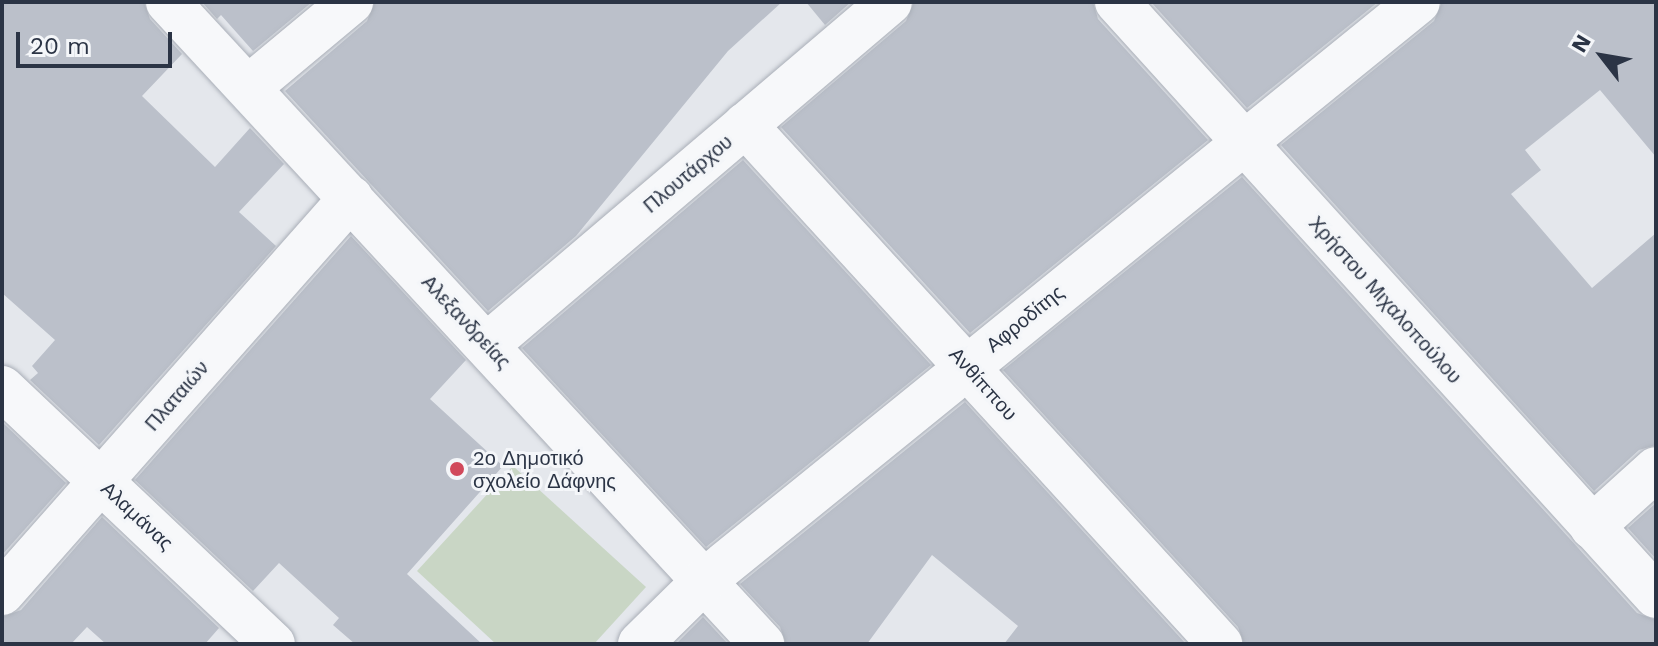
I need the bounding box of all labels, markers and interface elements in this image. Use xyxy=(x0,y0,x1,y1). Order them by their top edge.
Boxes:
scale bar xyxy=(20,16,176,66)
north arrow xyxy=(1562,16,1642,96)
text: N xyxy=(1566,30,1596,57)
text: 20 m xyxy=(30,32,90,60)
street label: Πλουτάρχου xyxy=(639,130,737,218)
street label: Χρήστου Μιχαλοπούλου xyxy=(1304,211,1466,389)
street label: Αλεξανδρείας xyxy=(417,270,515,374)
street label: Αφροδίτης xyxy=(981,280,1069,358)
street label: Ανθίππου xyxy=(944,343,1022,425)
street label: Πλαταιών xyxy=(140,356,214,436)
place label: 2ο Δημοτικό σχολείο Δάφνης xyxy=(473,446,616,493)
marker: 2ο Δημοτικό σχολείο Δάφνης xyxy=(448,460,466,478)
street label: Αλαμάνας xyxy=(96,477,178,555)

